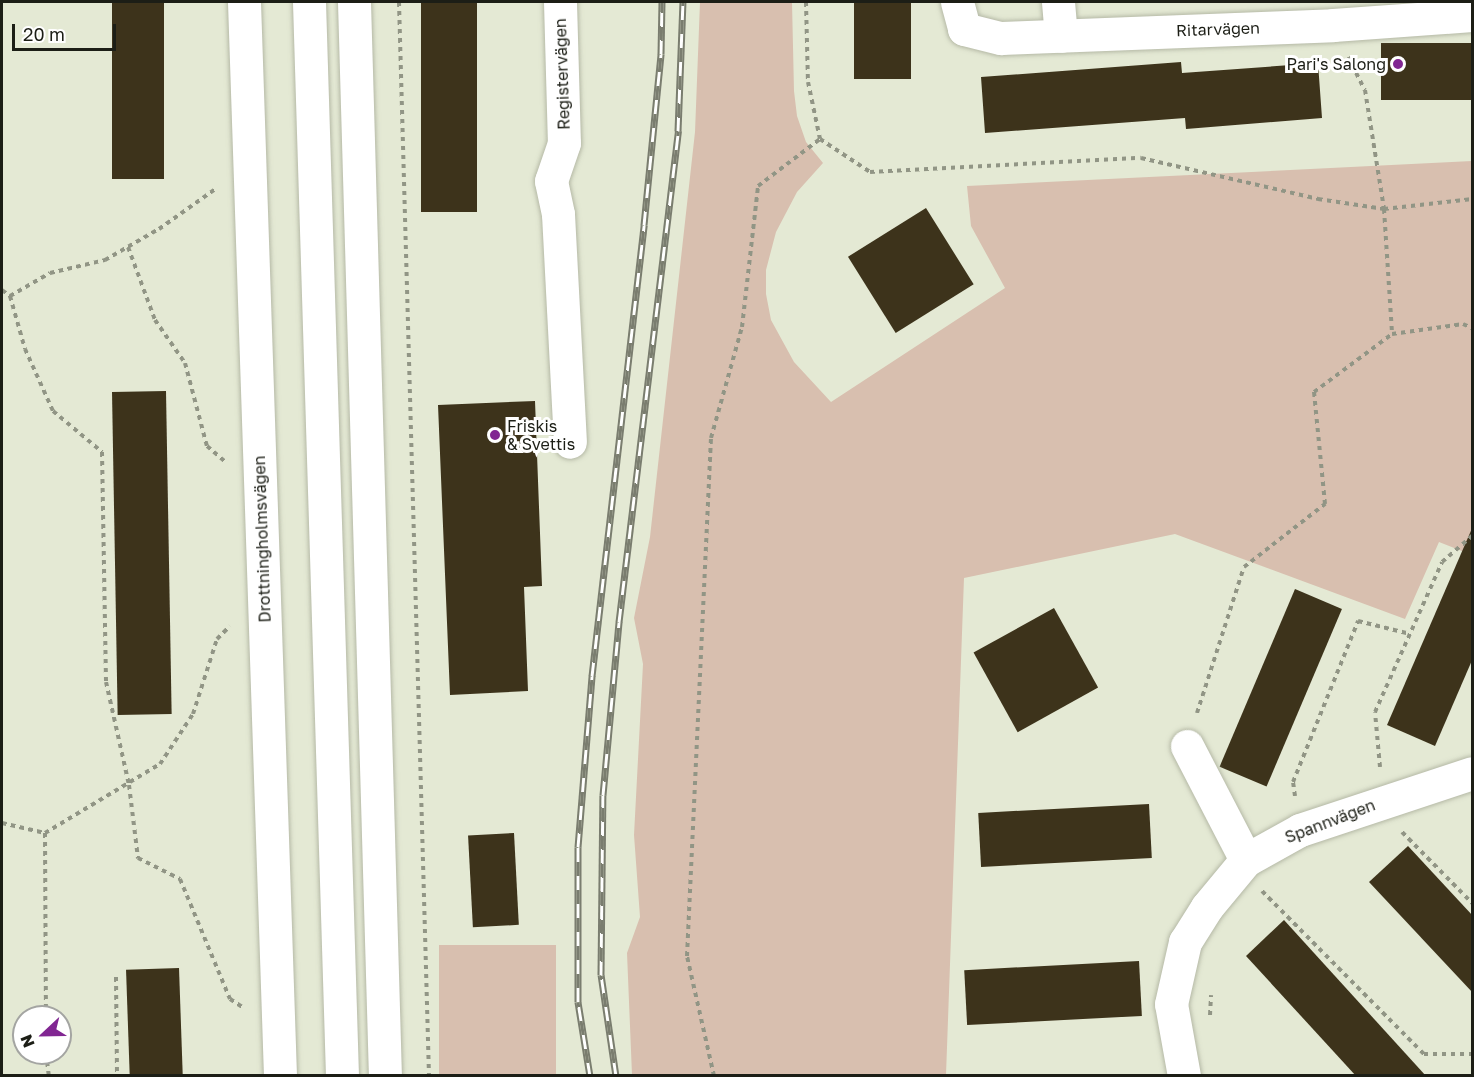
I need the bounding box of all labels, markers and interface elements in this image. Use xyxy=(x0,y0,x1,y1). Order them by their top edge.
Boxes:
scale bar xyxy=(15,12,118,50)
street label: Registervägen xyxy=(550,18,574,130)
street label: Ritarvägen xyxy=(1176,18,1260,40)
text: 20 m xyxy=(23,23,65,45)
place label: Pari's Salong xyxy=(1287,54,1386,74)
marker: Pari's Salong xyxy=(1391,57,1405,71)
place label: Friskis & Svettis xyxy=(507,416,575,454)
marker: Friskis & Svettis xyxy=(488,428,502,442)
street label: Drottningholmsvägen xyxy=(249,455,275,623)
street label: Spannvägen xyxy=(1282,795,1378,847)
north arrow xyxy=(12,1005,72,1065)
text: N xyxy=(16,1032,39,1050)

